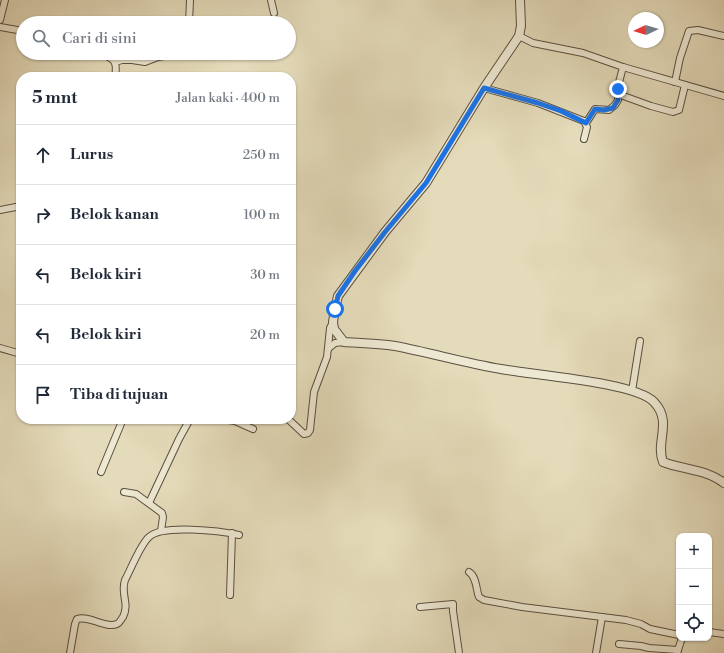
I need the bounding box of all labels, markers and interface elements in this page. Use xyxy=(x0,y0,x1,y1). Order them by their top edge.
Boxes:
north arrow xyxy=(628,12,664,48)
search box xyxy=(16,16,296,60)
icon: search xyxy=(30,27,52,49)
text: Cari di sini xyxy=(62,29,137,48)
route end xyxy=(609,80,627,98)
text: 5 mnt xyxy=(32,87,77,109)
text: Jalan kaki · 400 m xyxy=(176,90,280,106)
icon: ahead xyxy=(32,144,54,166)
text: Lurus xyxy=(70,145,113,164)
text: 250 m xyxy=(243,147,280,163)
icon: right xyxy=(32,204,54,226)
text: Belok kanan xyxy=(70,205,159,224)
text: 100 m xyxy=(244,207,280,223)
icon: left xyxy=(32,264,54,286)
text: Belok kiri xyxy=(70,265,141,284)
text: 30 m xyxy=(250,267,280,283)
route start xyxy=(326,300,344,318)
icon: left xyxy=(32,324,54,346)
text: Belok kiri xyxy=(70,325,141,344)
text: 20 m xyxy=(250,327,280,343)
icon: arrive xyxy=(32,384,54,406)
text: Tiba di tujuan xyxy=(70,385,168,404)
map controls xyxy=(676,533,712,641)
button: + xyxy=(676,533,712,569)
button: − xyxy=(676,569,712,605)
button: locate xyxy=(676,605,712,641)

